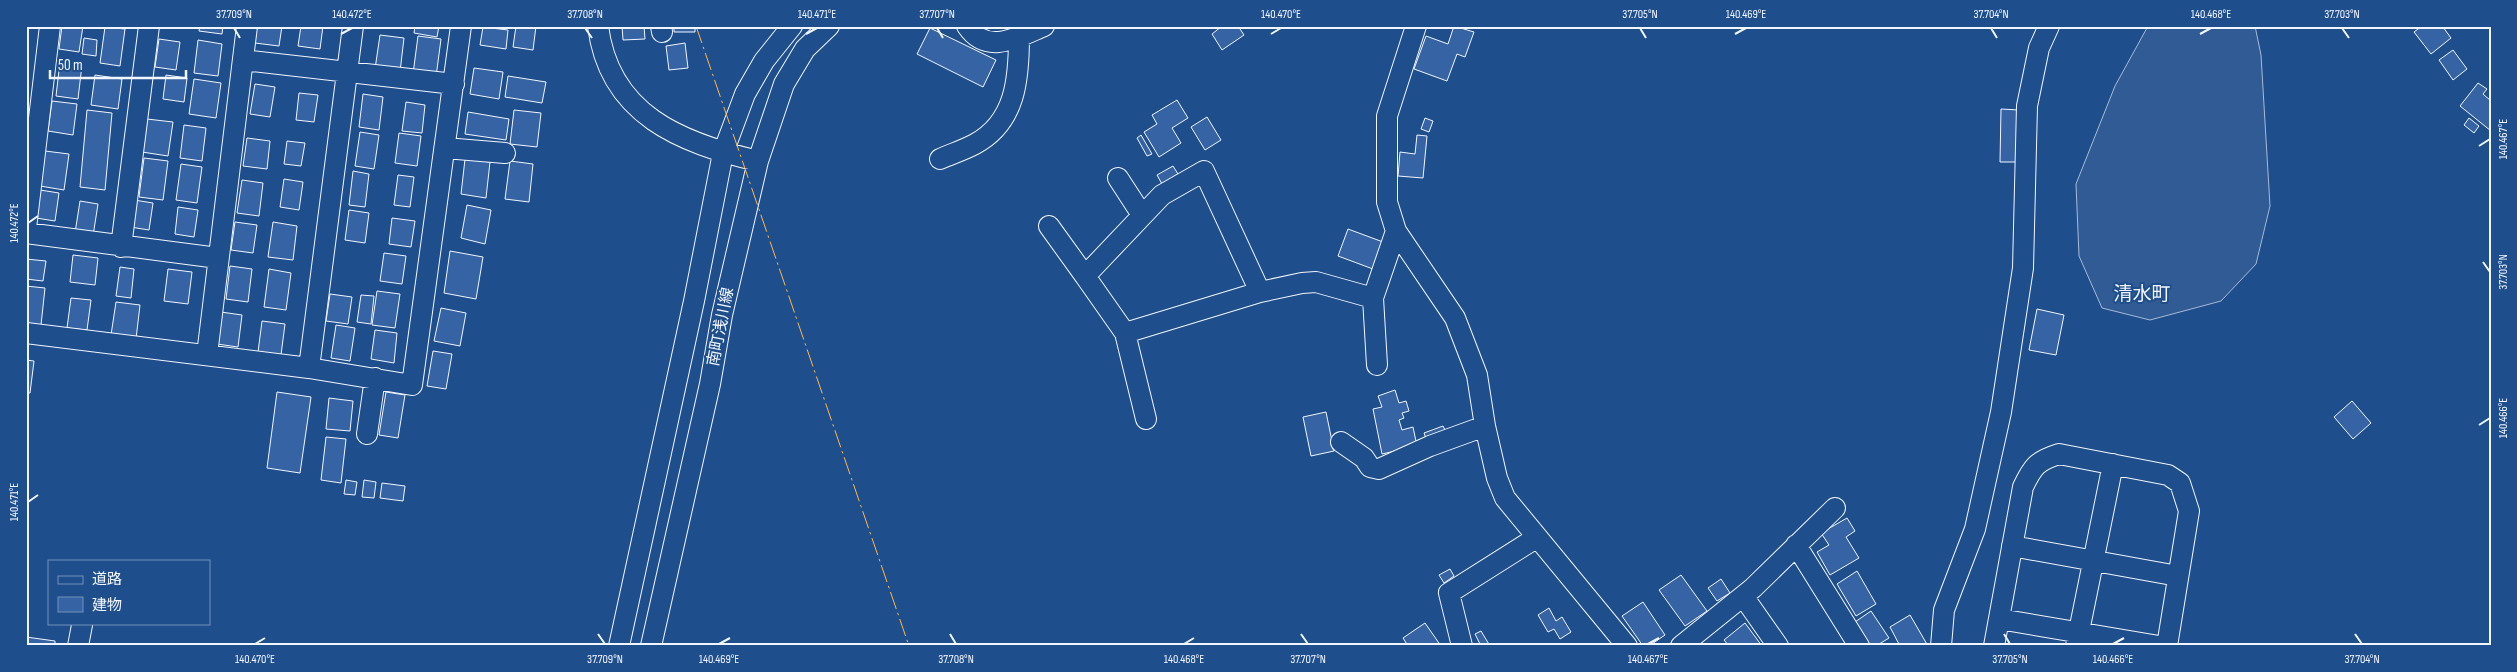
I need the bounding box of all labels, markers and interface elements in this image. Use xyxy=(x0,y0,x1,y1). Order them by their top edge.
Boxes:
text: 37.709°N xyxy=(216,7,252,22)
text: 140.472°E xyxy=(332,7,372,22)
text: 37.708°N xyxy=(567,7,603,22)
text: 140.471°E xyxy=(798,7,836,22)
text: 37.707°N xyxy=(919,7,955,22)
text: 140.470°E xyxy=(1261,7,1301,22)
text: 37.705°N xyxy=(1622,7,1658,22)
text: 140.469°E xyxy=(1726,7,1766,22)
text: 37.704°N xyxy=(1973,7,2009,22)
text: 140.468°E xyxy=(2191,7,2231,22)
text: 37.703°N xyxy=(2324,7,2360,22)
scale bar xyxy=(50,48,186,80)
text: 50 m xyxy=(58,56,83,75)
text: 140.467°E xyxy=(2496,119,2511,159)
text: 140.472°E xyxy=(7,203,22,243)
text: 37.703°N xyxy=(2496,254,2511,290)
district label: 清水町 xyxy=(2113,283,2171,306)
street label: 南町浅川線 xyxy=(704,286,738,368)
text: 140.466°E xyxy=(2496,398,2511,438)
text: 140.471°E xyxy=(7,483,22,521)
legend xyxy=(48,560,210,624)
text: 道路 xyxy=(92,570,122,589)
text: 建物 xyxy=(92,596,122,615)
text: 140.470°E xyxy=(235,652,275,667)
text: 37.709°N xyxy=(587,652,623,667)
text: 140.469°E xyxy=(699,652,739,667)
text: 37.708°N xyxy=(938,652,974,667)
text: 140.468°E xyxy=(1164,652,1204,667)
text: 37.707°N xyxy=(1290,652,1326,667)
text: 140.467°E xyxy=(1628,652,1668,667)
text: 37.705°N xyxy=(1992,652,2028,667)
text: 140.466°E xyxy=(2093,652,2133,667)
text: 37.704°N xyxy=(2344,652,2380,667)

